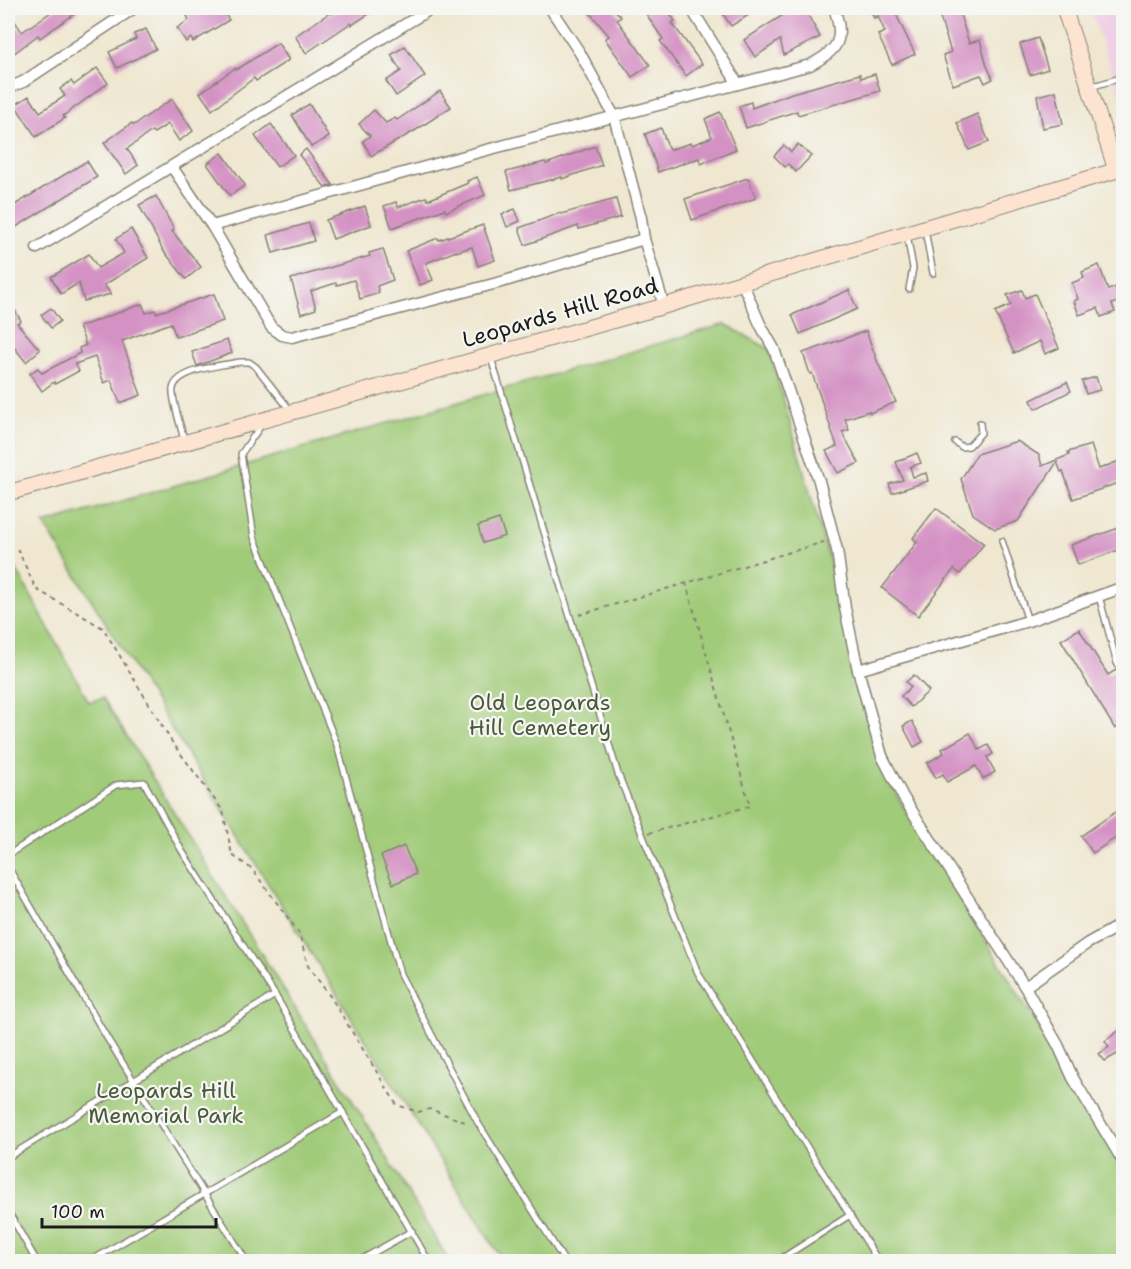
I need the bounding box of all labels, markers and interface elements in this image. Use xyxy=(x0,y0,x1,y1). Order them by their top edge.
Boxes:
street label: Leopards Hill Road xyxy=(459,271,662,354)
park label: Old Leopards Hill Cemetery xyxy=(469,688,611,742)
park label: Leopards Hill Memorial Park xyxy=(88,1076,244,1130)
scale bar xyxy=(42,1191,216,1229)
text: 100 m xyxy=(51,1200,105,1224)

